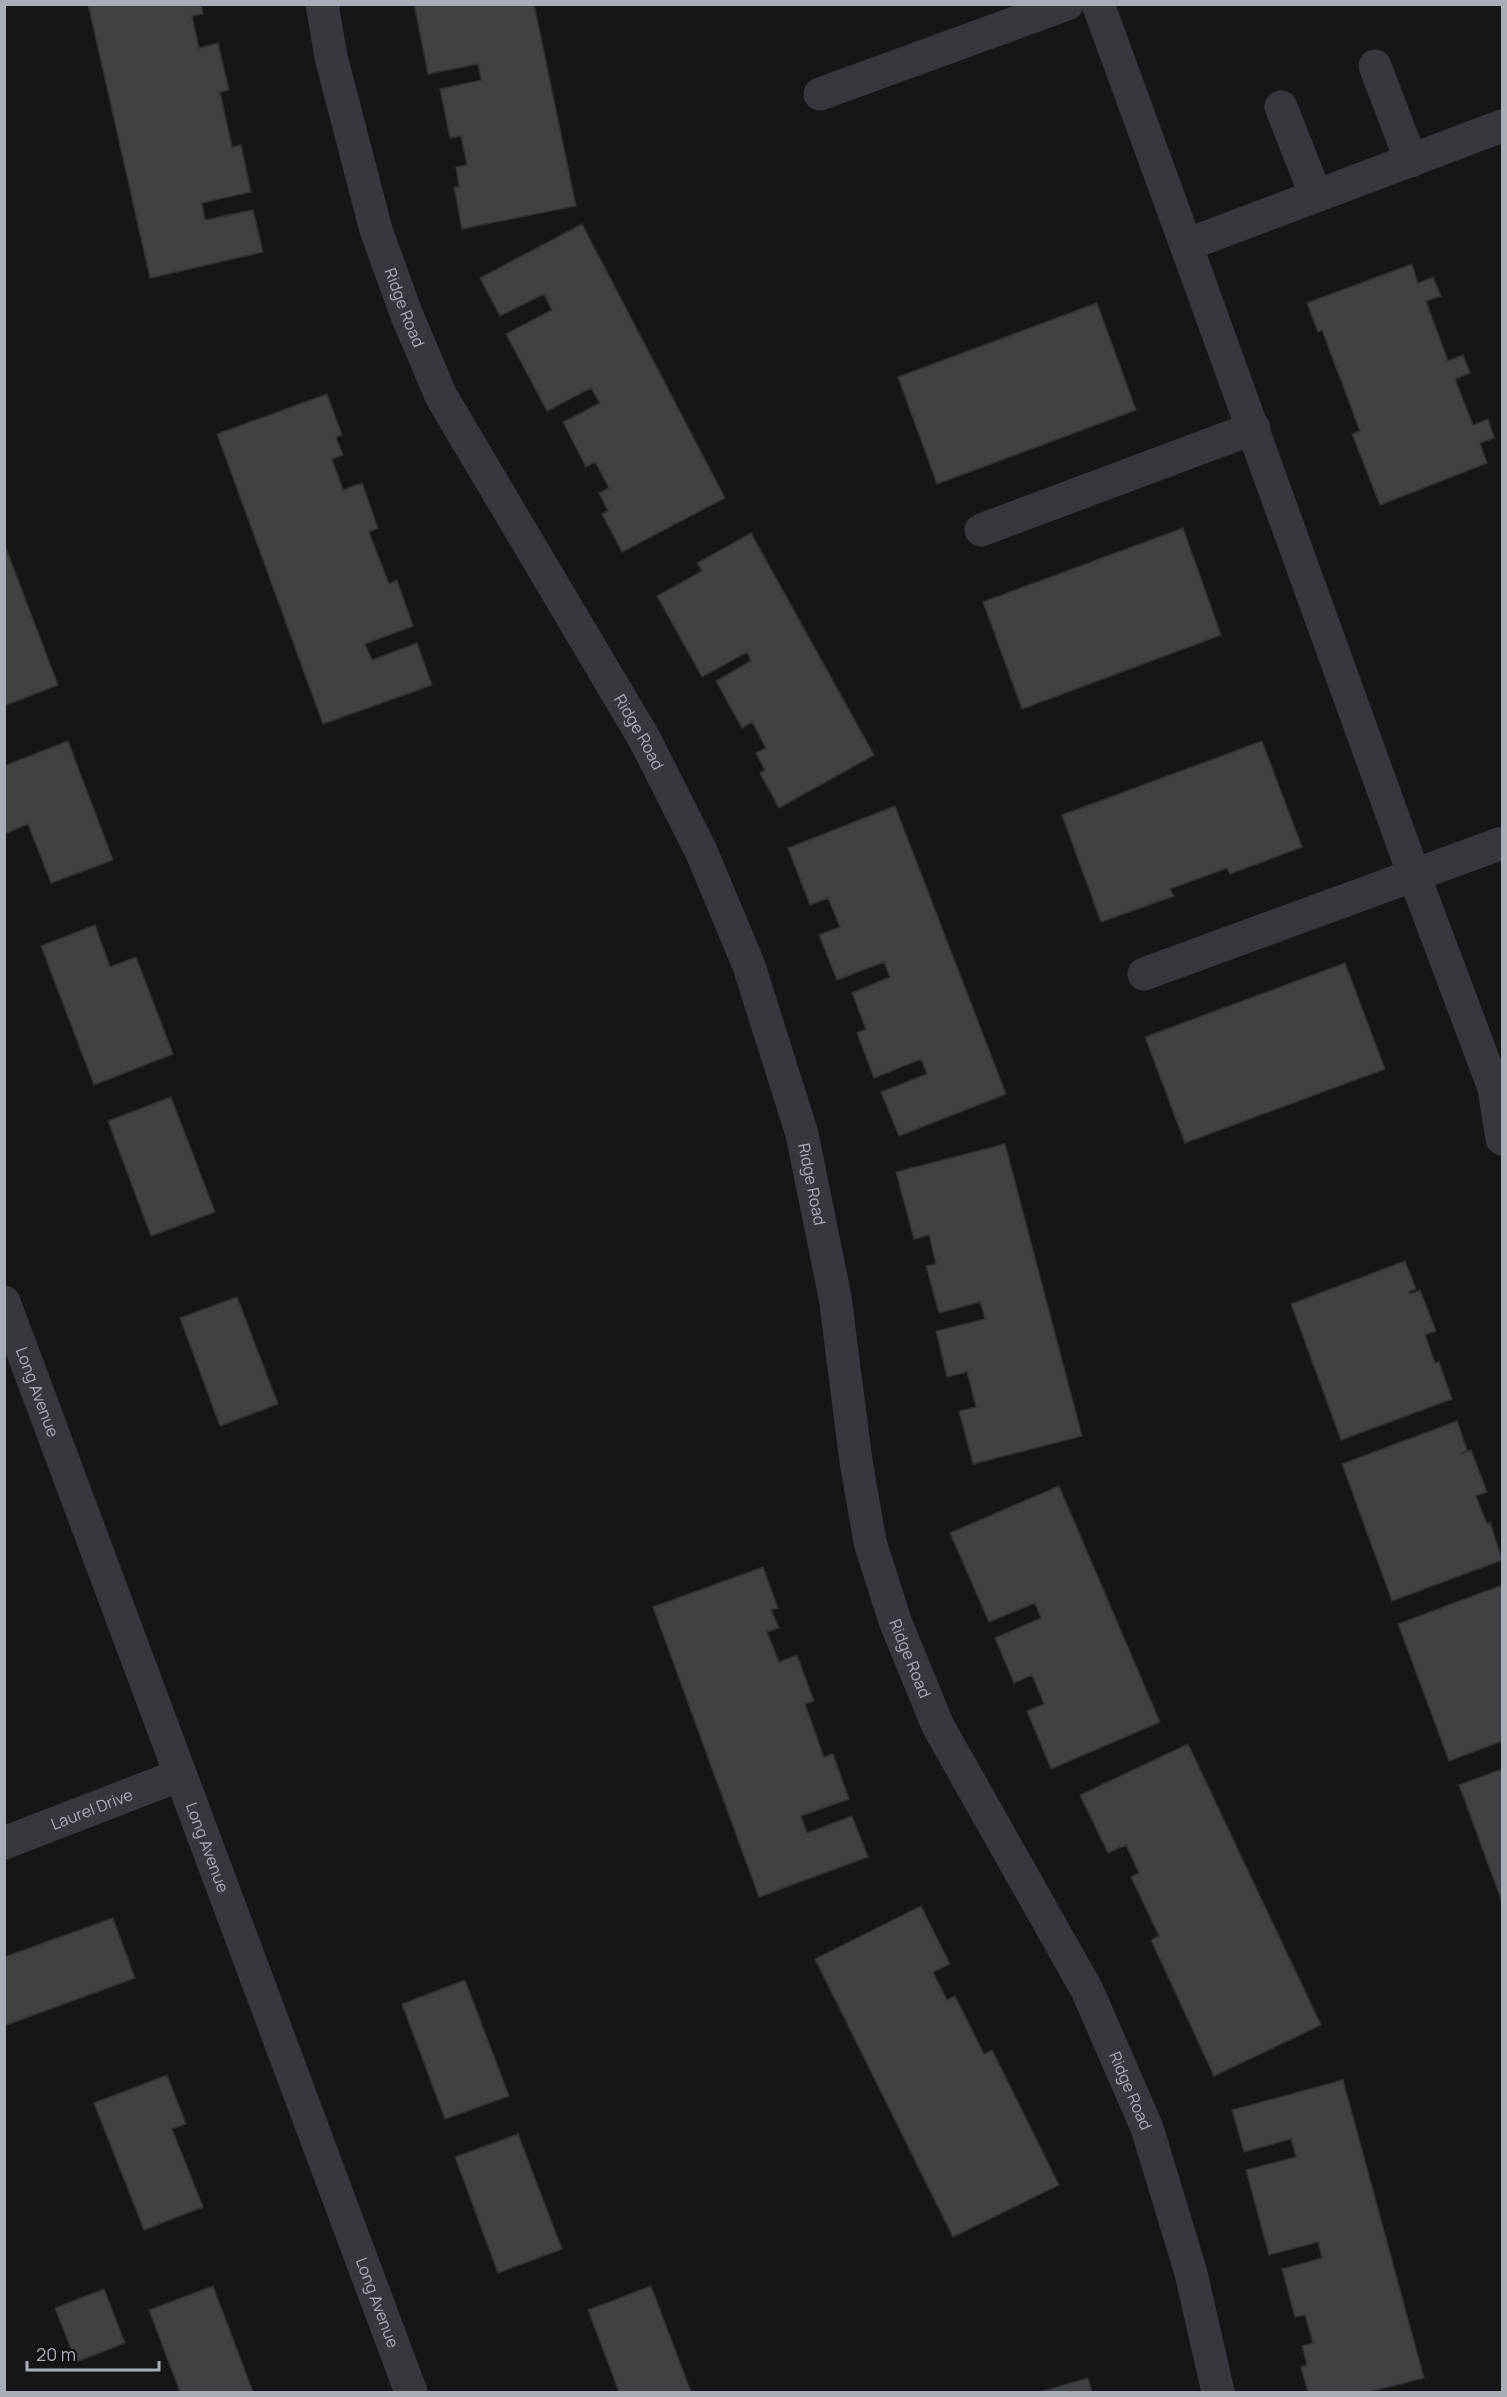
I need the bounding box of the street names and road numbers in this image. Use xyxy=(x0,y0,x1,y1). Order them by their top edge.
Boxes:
street label: Ridge Road xyxy=(380,265,430,350)
street label: Ridge Road xyxy=(609,690,669,773)
street label: Ridge Road xyxy=(793,1141,831,1227)
street label: Long Avenue xyxy=(11,1344,64,1440)
street label: Ridge Road xyxy=(884,1616,936,1701)
street label: Laurel Drive xyxy=(48,1783,136,1835)
street label: Long Avenue xyxy=(181,1799,234,1895)
street label: Ridge Road xyxy=(1104,2048,1157,2133)
street label: Long Avenue xyxy=(351,2254,404,2351)

